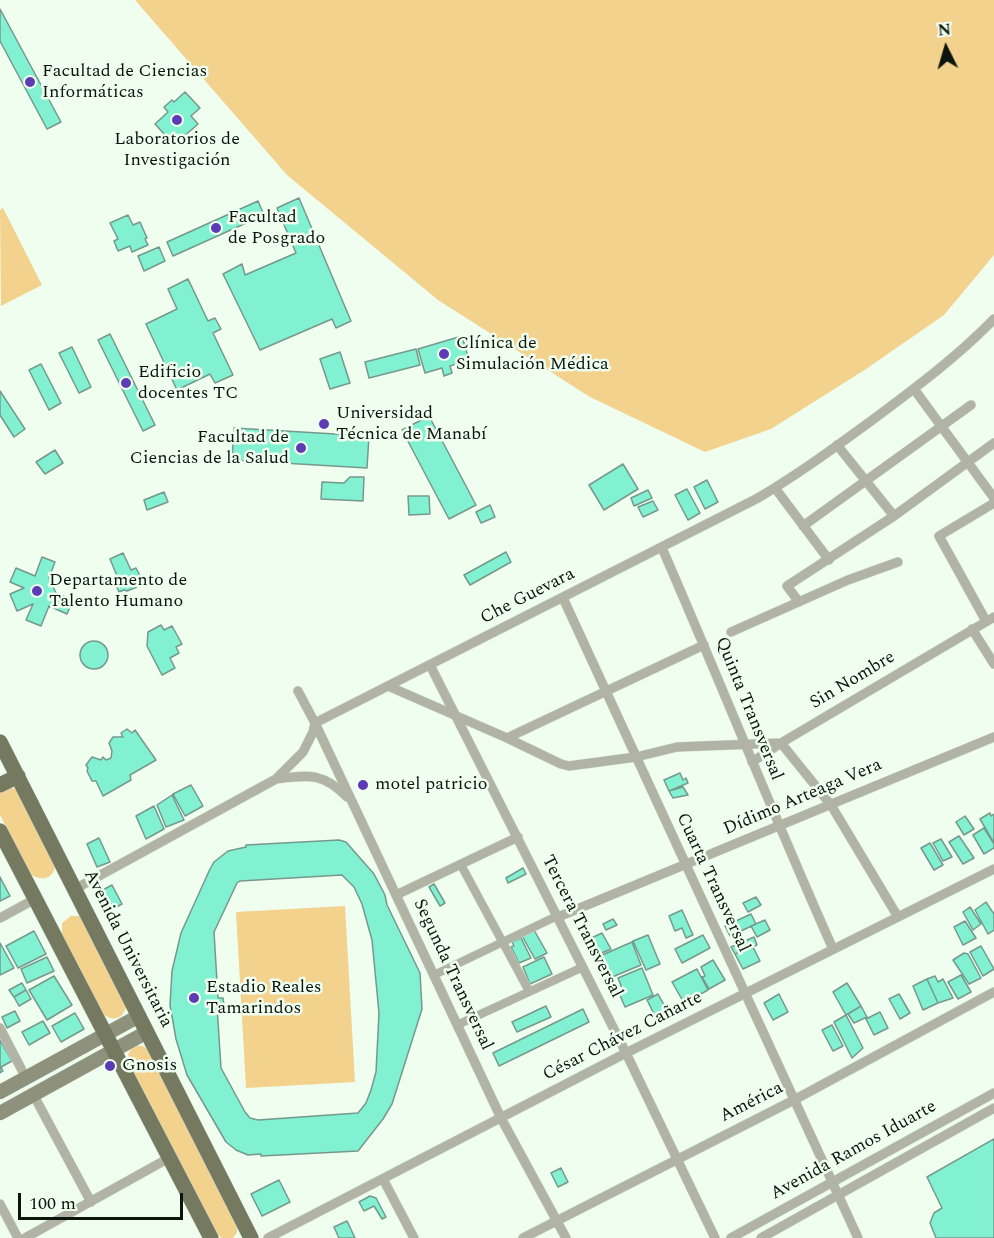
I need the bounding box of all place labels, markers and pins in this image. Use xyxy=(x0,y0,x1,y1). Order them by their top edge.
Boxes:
place label: Facultad de Ciencias Informáticas xyxy=(42,61,207,104)
marker: Facultad de Ciencias Informáticas xyxy=(23,75,37,89)
marker: Laboratorios de Investigación xyxy=(170,113,184,127)
place label: Laboratorios de Investigación xyxy=(114,129,240,172)
place label: Facultad de Posgrado xyxy=(228,207,325,250)
marker: Facultad de Posgrado xyxy=(209,221,223,235)
place label: Clínica de Simulación Médica xyxy=(456,333,609,376)
marker: Clínica de Simulación Médica xyxy=(437,347,451,361)
place label: Edificio docentes TC xyxy=(138,362,238,404)
marker: Edificio docentes TC xyxy=(119,376,133,390)
place label: Universidad Técnica de Manabí xyxy=(336,403,487,446)
marker: Universidad Técnica de Manabí xyxy=(317,417,331,431)
place label: Facultad de Ciencias de la Salud xyxy=(130,427,289,470)
marker: Facultad de Ciencias de la Salud xyxy=(294,441,308,455)
place label: Departamento de Talento Humano xyxy=(49,570,187,612)
marker: Departamento de Talento Humano xyxy=(30,584,44,598)
place label: motel patricio xyxy=(375,774,487,796)
marker: motel patricio xyxy=(356,778,370,792)
place label: Estadio Reales Tamarindos xyxy=(206,977,322,1020)
marker: Estadio Reales Tamarindos xyxy=(187,991,201,1005)
place label: Gnosis xyxy=(122,1055,177,1077)
marker: Gnosis xyxy=(103,1059,117,1073)

